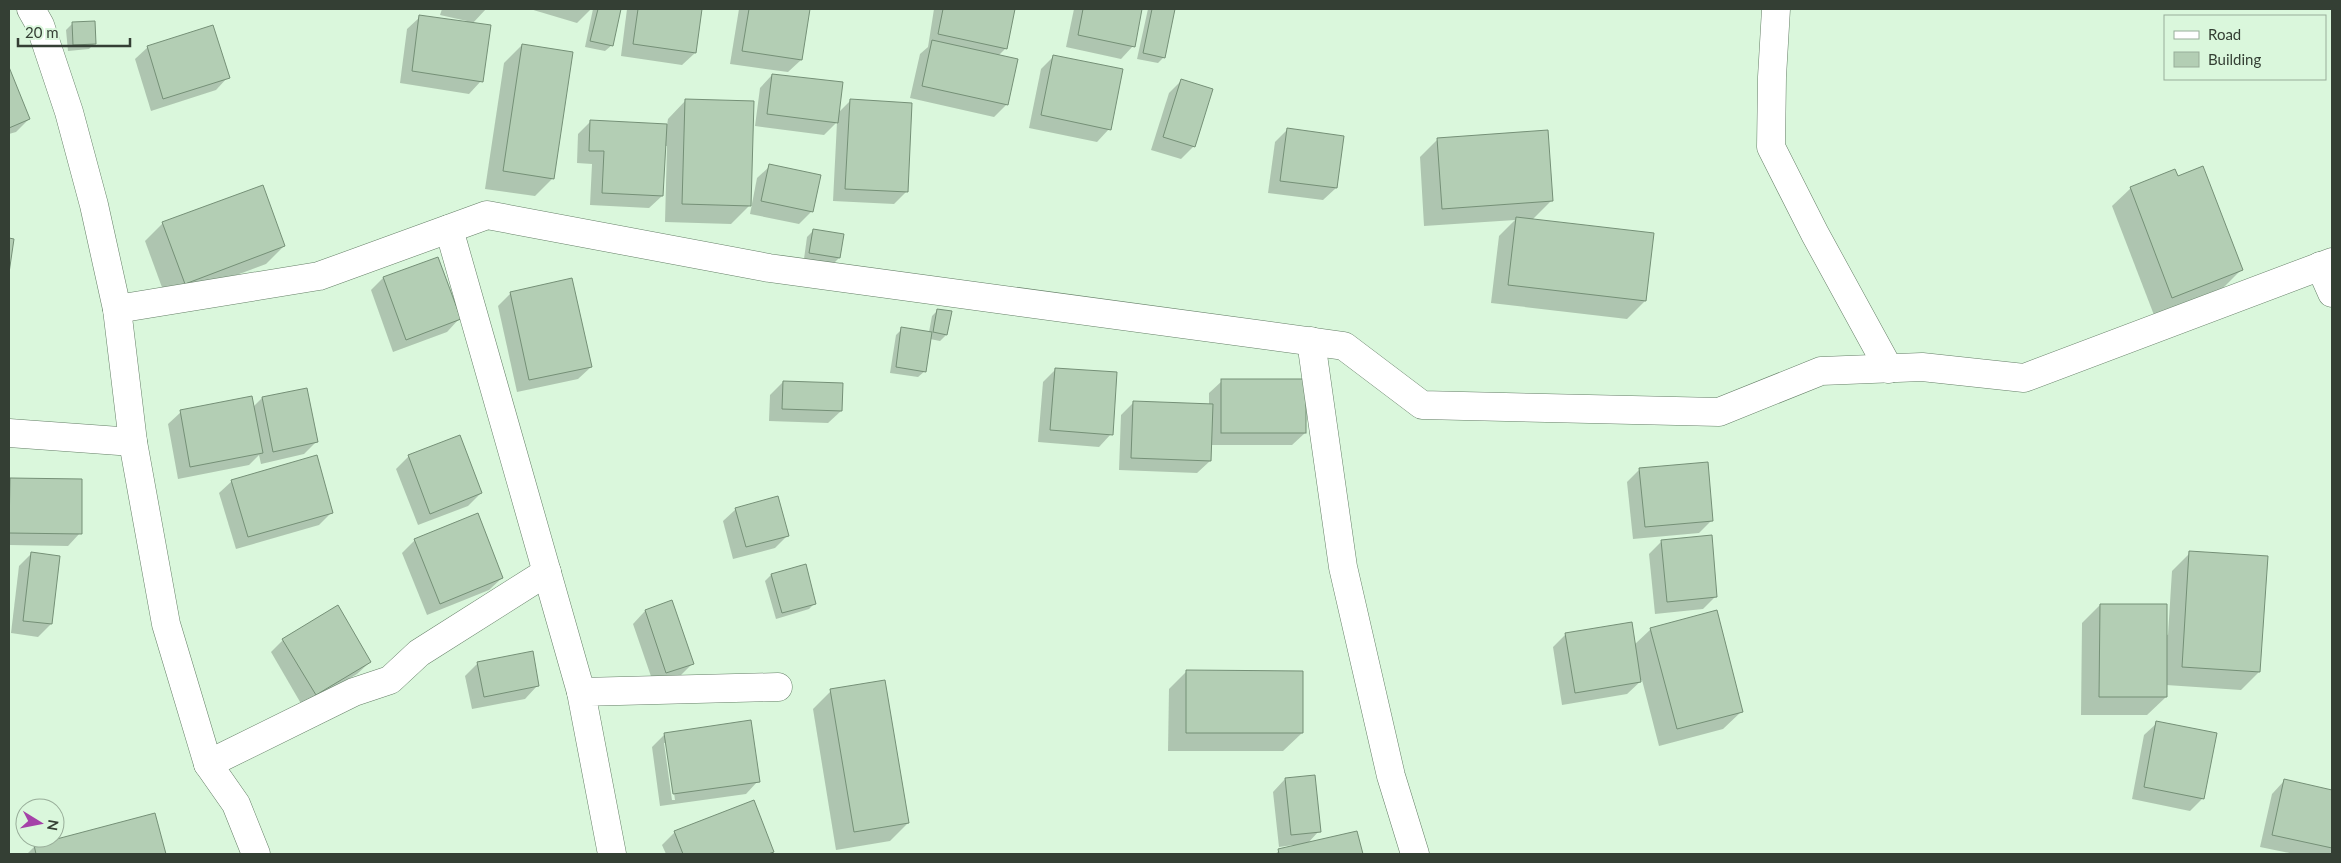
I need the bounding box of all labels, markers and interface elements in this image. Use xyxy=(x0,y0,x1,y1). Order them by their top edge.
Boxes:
scale bar xyxy=(18,15,130,47)
legend xyxy=(2164,15,2326,80)
text: 20 m xyxy=(25,23,59,41)
text: Road xyxy=(2208,25,2241,43)
text: Building xyxy=(2208,50,2261,68)
north arrow xyxy=(15,798,65,848)
text: N xyxy=(44,819,63,832)

